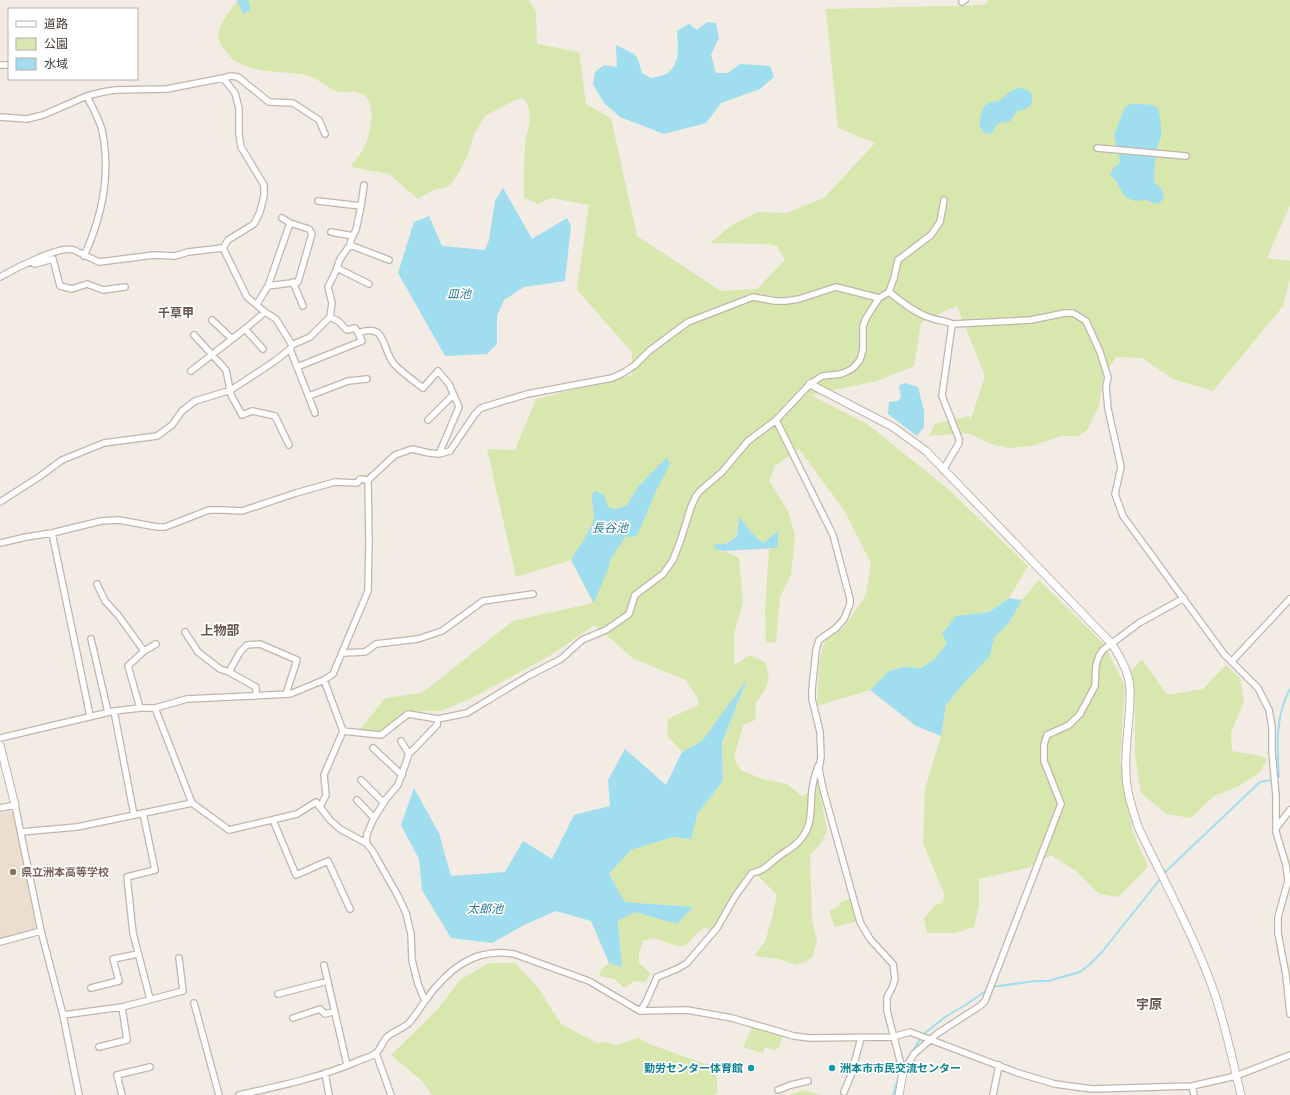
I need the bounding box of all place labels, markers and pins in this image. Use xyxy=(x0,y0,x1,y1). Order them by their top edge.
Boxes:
place label: 県立洲本高等学校 xyxy=(21,866,109,878)
marker: 県立洲本高等学校 xyxy=(8,867,18,877)
place label: 勤労センター体育館 xyxy=(644,1062,743,1074)
place label: 洲本市市民交流センター xyxy=(840,1062,961,1074)
marker: 勤労センター体育館 xyxy=(746,1063,756,1073)
marker: 洲本市市民交流センター xyxy=(827,1063,837,1073)

